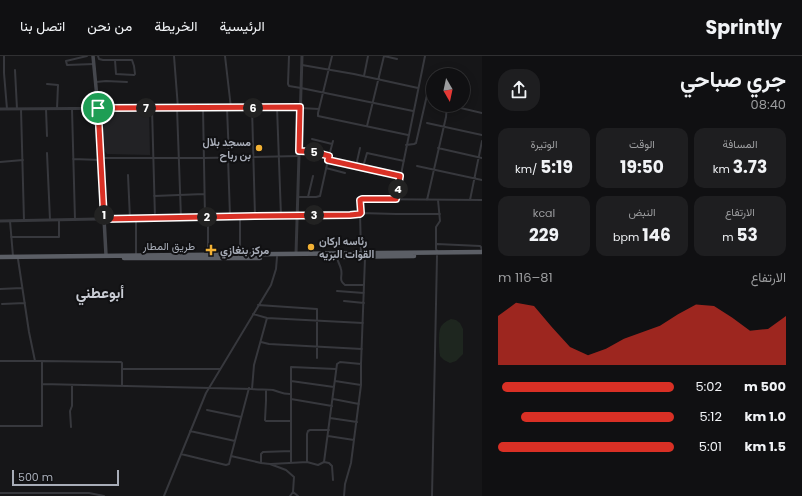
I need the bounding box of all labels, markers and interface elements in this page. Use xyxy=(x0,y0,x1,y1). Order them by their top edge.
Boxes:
text: Sprintly xyxy=(706,14,782,41)
text: اتصل بنا xyxy=(20,16,65,36)
text: من نحن xyxy=(87,16,132,36)
text: الخريطة xyxy=(154,16,197,36)
text: الرئيسية xyxy=(219,16,265,36)
text: جري صباحي xyxy=(680,64,786,95)
north arrow xyxy=(426,68,470,112)
map controls xyxy=(426,68,470,112)
button: share xyxy=(498,69,540,111)
pin xyxy=(81,91,115,125)
text: 08:40 xyxy=(751,95,786,114)
icon: arrive xyxy=(87,97,109,119)
pin: 7 xyxy=(136,98,156,118)
pin: 6 xyxy=(243,98,263,118)
text: 7 xyxy=(143,100,149,116)
text: 6 xyxy=(249,100,257,116)
place label: مسجد بلال بن رباح xyxy=(203,134,251,163)
text: الوتيرة xyxy=(531,136,557,152)
text: الوقت xyxy=(629,136,655,152)
text: المسافة xyxy=(723,136,757,152)
pin: 5 xyxy=(304,142,324,162)
marker: مسجد بلال بن رباح xyxy=(254,143,264,153)
text: 5 xyxy=(310,144,318,160)
text: 5:19 xyxy=(540,155,573,179)
text: 19:50 xyxy=(620,155,664,179)
text: 3.73 xyxy=(733,155,767,179)
text: /km xyxy=(515,161,540,177)
text: km xyxy=(713,161,733,177)
pin: 4 xyxy=(388,179,408,199)
text: 4 xyxy=(394,181,402,197)
text: النبض xyxy=(628,204,656,220)
text: الارتفاع xyxy=(725,204,755,220)
pin: 1 xyxy=(94,205,114,225)
pin: 3 xyxy=(304,205,324,225)
text: kcal xyxy=(533,205,555,221)
text: 1 xyxy=(102,207,106,223)
pin: 2 xyxy=(197,207,217,227)
text: 3 xyxy=(311,207,317,223)
text: 2 xyxy=(204,209,210,225)
text: 229 xyxy=(529,223,559,247)
text: 146 xyxy=(642,223,671,247)
text: 53 xyxy=(736,223,758,247)
text: bpm xyxy=(613,229,642,245)
text: m xyxy=(722,229,736,245)
place label: رئاسه اركان القوات البريه xyxy=(319,233,374,262)
street label: طريق المطار xyxy=(142,238,195,254)
place label: مركز بنغازي xyxy=(220,242,269,259)
marker: رئاسه اركان القوات البريه xyxy=(306,242,316,252)
marker: مركز بنغازي xyxy=(205,244,217,256)
text: 81–116 m xyxy=(498,268,553,287)
text: الارتفاع xyxy=(751,268,786,287)
district label: أبوعطني xyxy=(76,282,124,306)
text: 5:02 xyxy=(695,377,722,396)
text: 500 m xyxy=(744,377,786,396)
text: 5:12 xyxy=(699,407,722,426)
text: 1.0 km xyxy=(744,407,786,426)
text: 5:01 xyxy=(699,437,722,456)
text: 1.5 km xyxy=(744,437,786,456)
scale bar xyxy=(12,468,119,487)
text: 500 m xyxy=(18,469,53,485)

